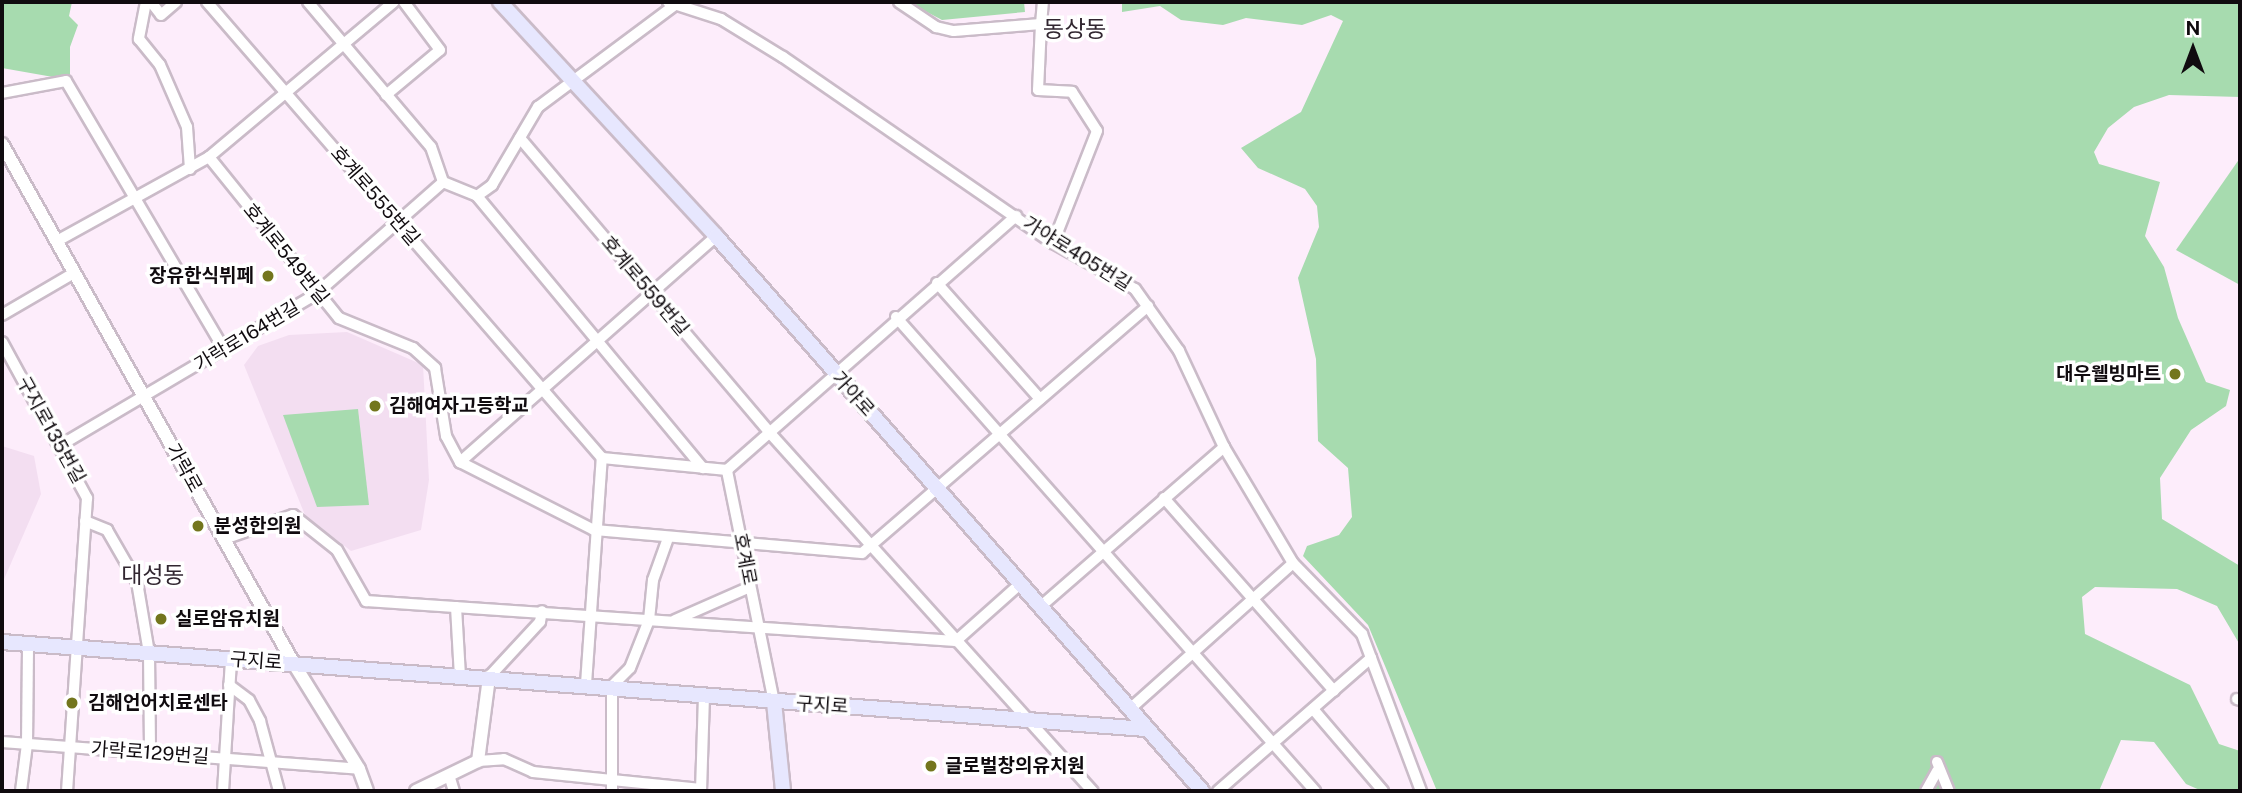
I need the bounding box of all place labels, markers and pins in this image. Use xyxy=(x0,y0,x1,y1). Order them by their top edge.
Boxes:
place label: 장유한식뷔페 xyxy=(149,265,254,287)
marker: 장유한식뷔페 xyxy=(260,268,276,284)
place label: 대우웰빙마트 xyxy=(2056,363,2161,385)
marker: 대우웰빙마트 xyxy=(2167,366,2183,382)
place label: 김해여자고등학교 xyxy=(389,395,529,417)
marker: 김해여자고등학교 xyxy=(367,398,383,414)
place label: 분성한의원 xyxy=(214,515,301,537)
marker: 분성한의원 xyxy=(188,516,208,536)
place label: 실로암유치원 xyxy=(175,608,280,630)
marker: 실로암유치원 xyxy=(153,611,169,627)
place label: 김해언어치료센타 xyxy=(88,692,228,714)
marker: 김해언어치료센타 xyxy=(62,693,82,713)
place label: 글로벌창의유치원 xyxy=(945,755,1085,777)
marker: 글로벌창의유치원 xyxy=(923,758,939,774)

